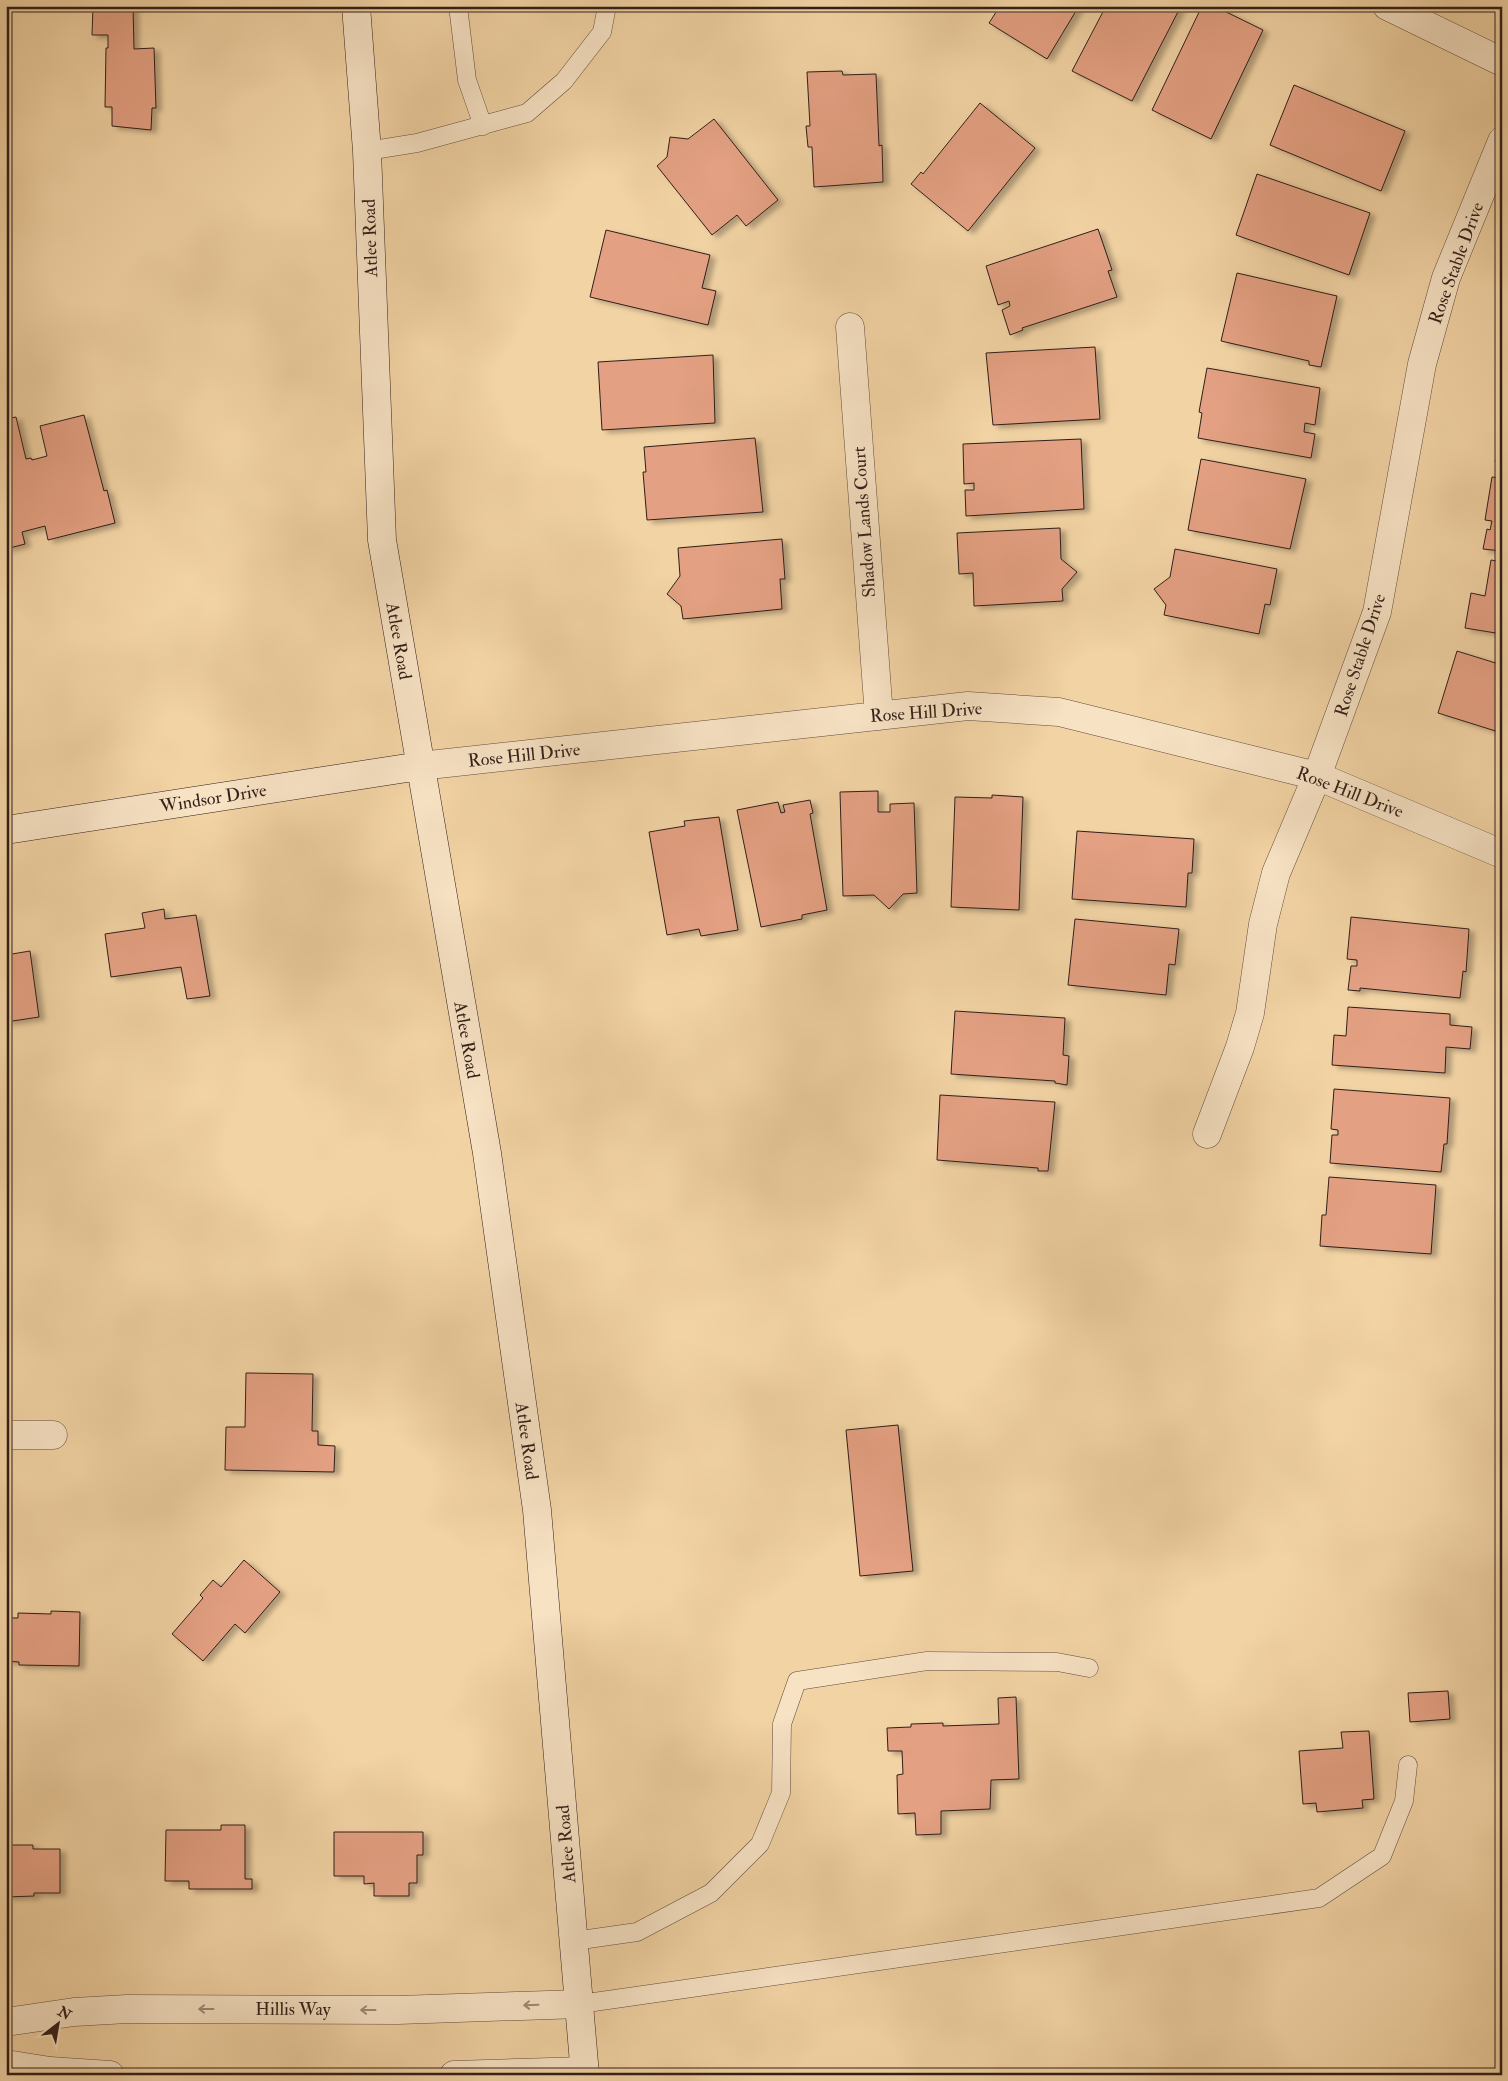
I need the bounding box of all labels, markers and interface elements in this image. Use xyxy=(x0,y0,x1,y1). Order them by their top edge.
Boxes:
street label: Atlee Road xyxy=(358,198,383,279)
street label: Rose Stable Drive xyxy=(1424,199,1489,327)
street label: Shadow Lands Court xyxy=(848,446,881,598)
street label: Rose Stable Drive xyxy=(1330,590,1391,720)
street label: Atlee Road xyxy=(380,600,417,682)
street label: Rose Hill Drive xyxy=(869,697,983,728)
street label: Rose Hill Drive xyxy=(467,738,582,773)
street label: Rose Hill Drive xyxy=(1293,762,1407,824)
street label: Windsor Drive xyxy=(157,779,269,818)
street label: Atlee Road xyxy=(448,999,485,1081)
street label: Atlee Road xyxy=(510,1400,543,1482)
street label: Atlee Road xyxy=(552,1804,581,1885)
north arrow xyxy=(32,1998,82,2048)
street label: Hillis Way xyxy=(255,1998,332,2021)
one-way arrow xyxy=(523,2001,539,2010)
text: N xyxy=(54,2002,75,2024)
one-way arrow xyxy=(198,2004,214,2014)
one-way arrow xyxy=(361,2005,377,2015)

